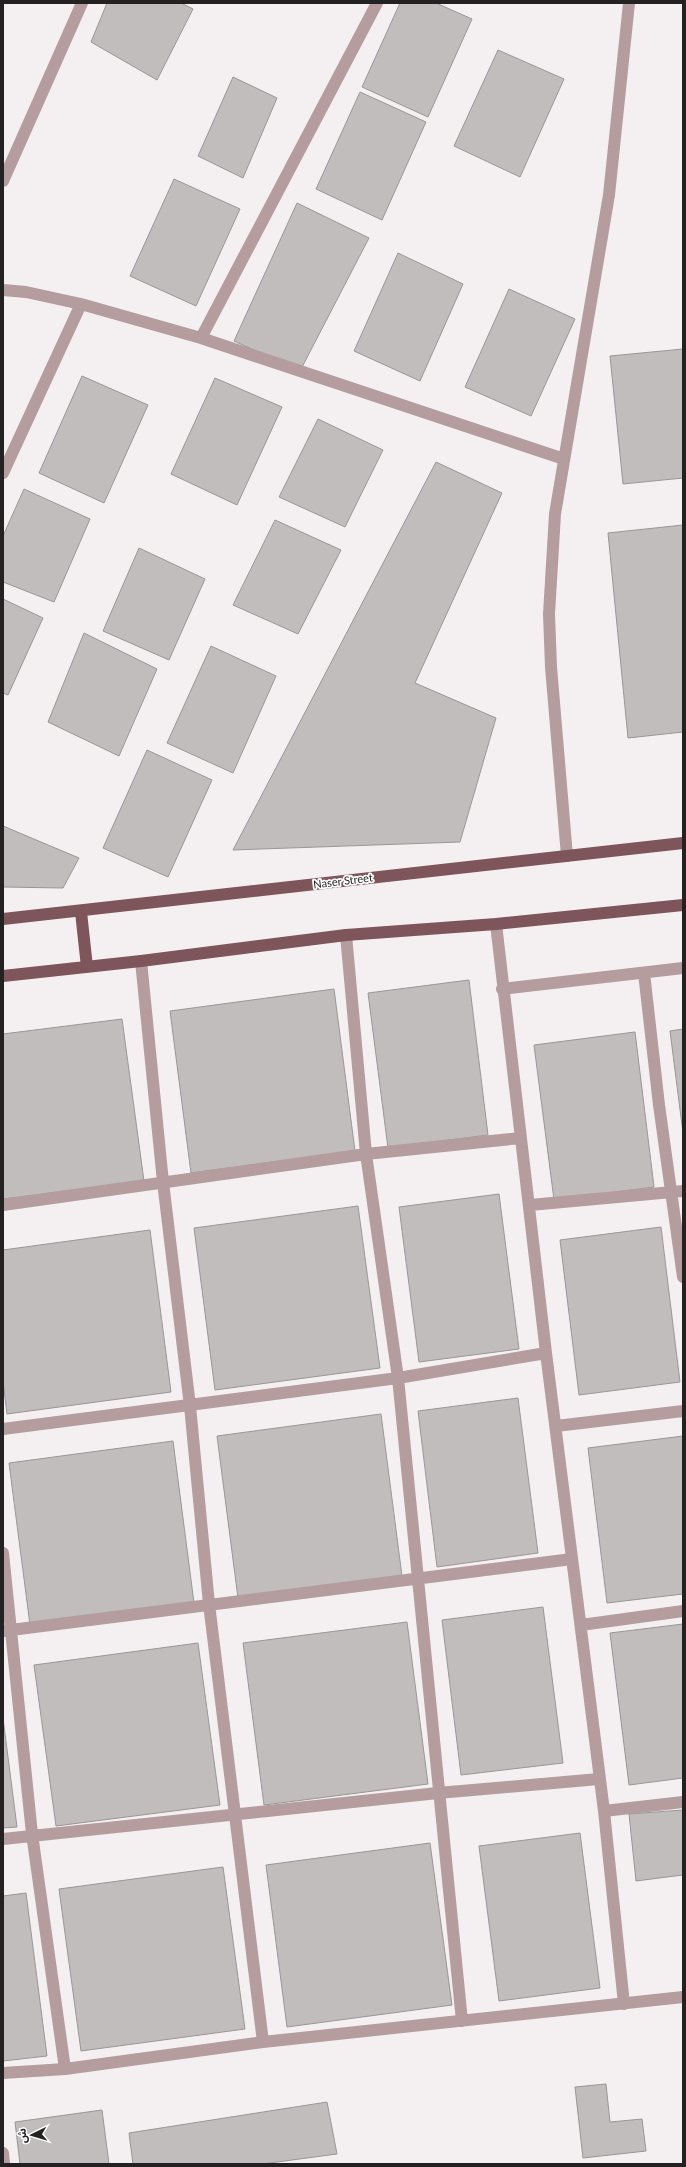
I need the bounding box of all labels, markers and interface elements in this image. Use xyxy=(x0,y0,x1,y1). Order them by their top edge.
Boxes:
street label: Naser Street xyxy=(312,870,373,891)
north arrow xyxy=(12,2115,52,2155)
text: ش xyxy=(14,2128,30,2144)

